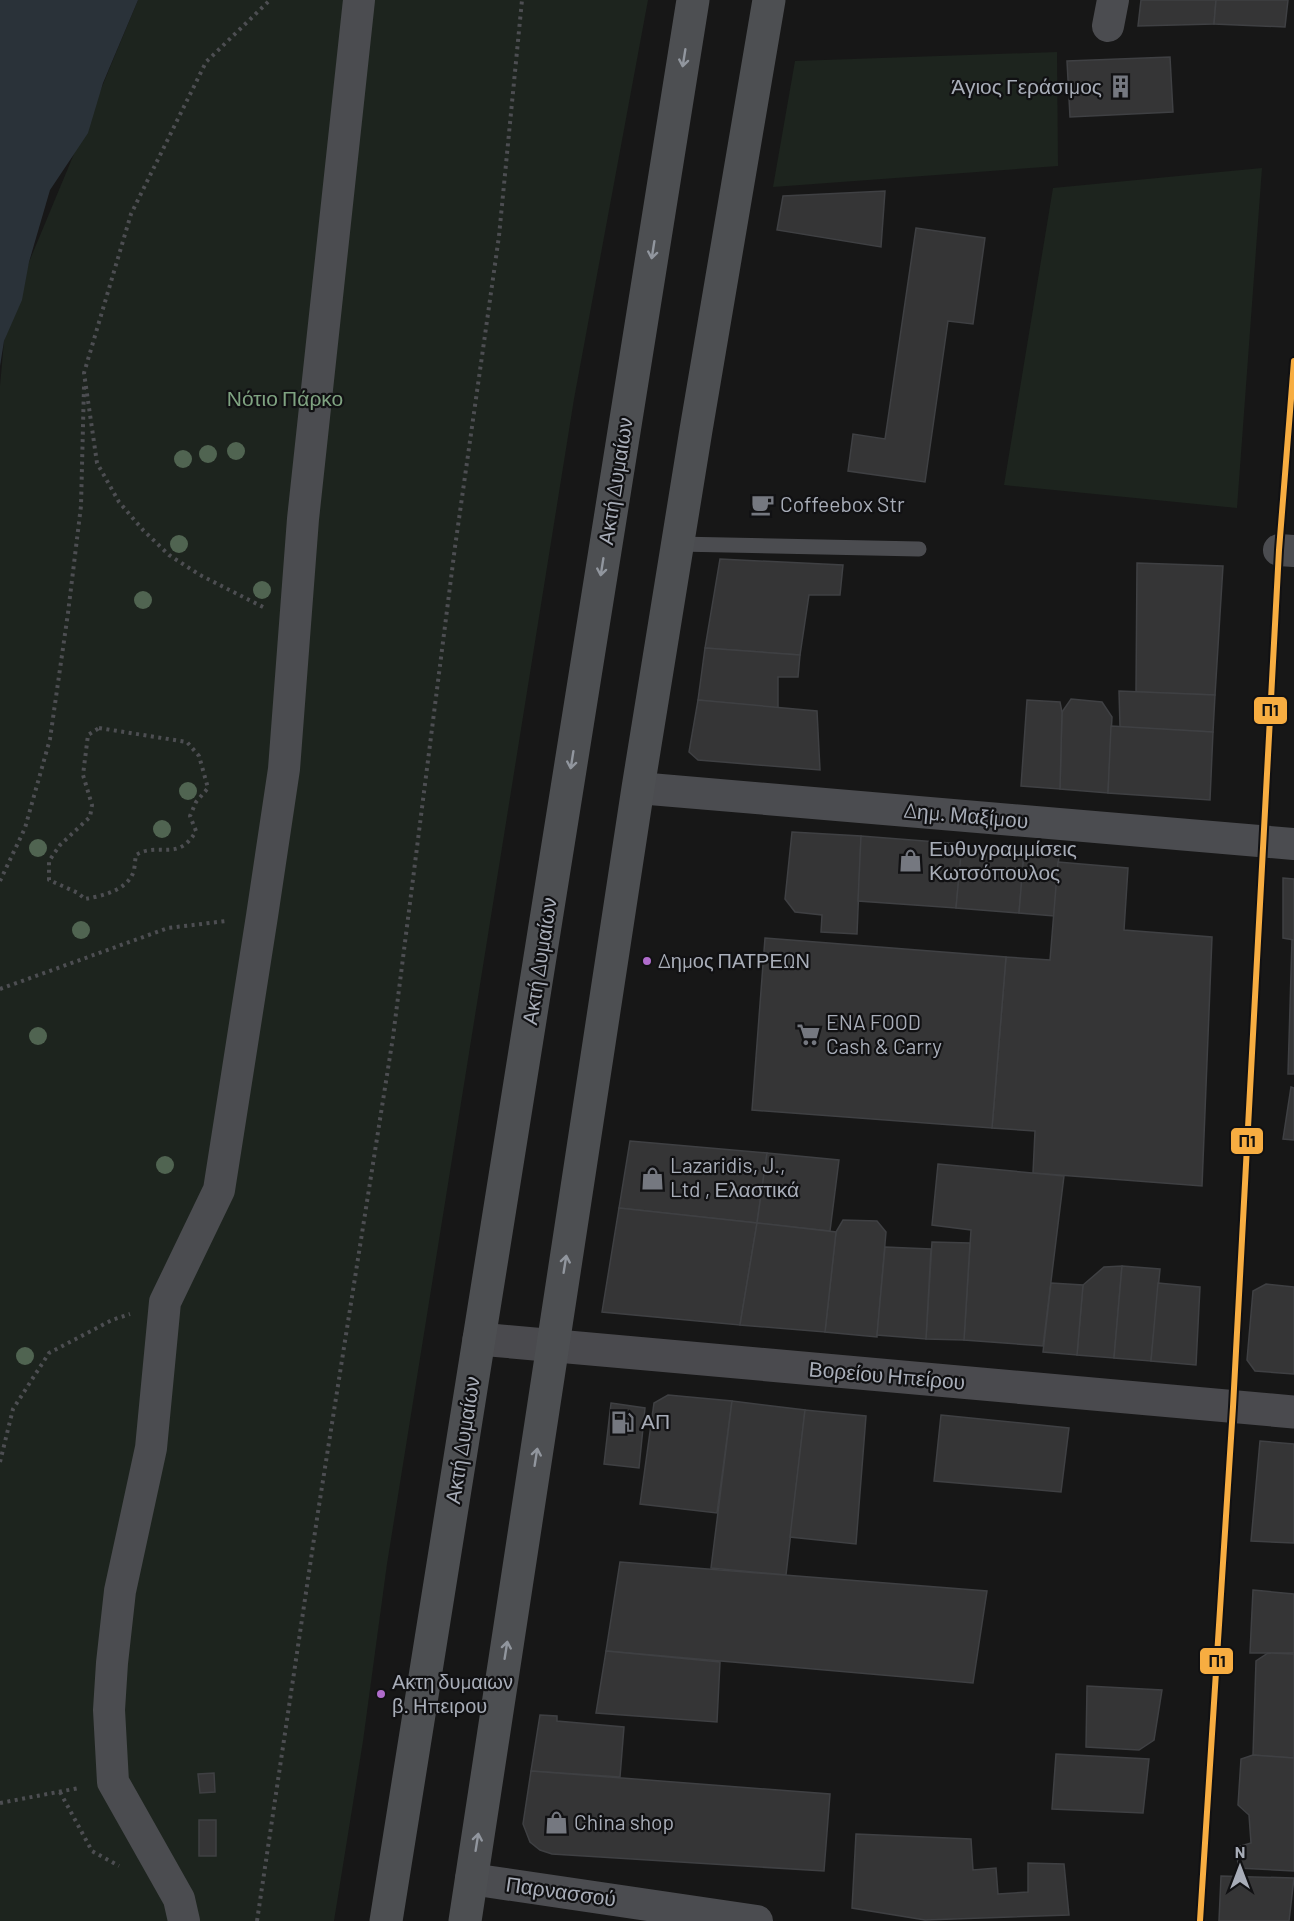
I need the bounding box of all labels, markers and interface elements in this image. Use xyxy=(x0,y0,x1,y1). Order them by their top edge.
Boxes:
one-way arrow xyxy=(678,47,689,67)
place label: Άγιος Γεράσιμος xyxy=(951,73,1102,98)
building icon: Άγιος Γεράσιμος xyxy=(1107,74,1133,100)
one-way arrow xyxy=(648,240,659,260)
park label: Νότιο Πάρκο xyxy=(227,385,343,410)
street label: Ακτή Δυμαίων xyxy=(592,415,637,546)
place label: Coffeebox Str xyxy=(780,491,905,516)
cafe icon: Coffeebox Str xyxy=(749,492,775,518)
one-way arrow xyxy=(597,557,608,577)
line badge: Π1 xyxy=(1253,696,1288,725)
text: Π1 xyxy=(1261,700,1279,719)
one-way arrow xyxy=(566,749,577,769)
street label: Δημ. Μαξίμου xyxy=(903,797,1029,832)
place label: Ευθυγραμμίσεις Κωτσόπουλος xyxy=(929,835,1077,884)
shop icon: Ευθυγραμμίσεις Κωτσόπουλος xyxy=(898,848,924,874)
street label: Ακτή Δυμαίων xyxy=(516,895,561,1026)
place label: Δημος ΠΑΤΡΕΩΝ xyxy=(658,948,810,972)
marker: Δημος ΠΑΤΡΕΩΝ xyxy=(641,955,653,967)
place label: ENA FOOD Cash & Carry xyxy=(826,1009,942,1058)
supermarket icon: ENA FOOD Cash & Carry xyxy=(795,1022,821,1048)
line badge: Π1 xyxy=(1230,1127,1264,1155)
text: Π1 xyxy=(1238,1131,1256,1150)
place label: Lazaridis, J., Ltd , Ελαστικά xyxy=(670,1152,799,1201)
shop icon: Lazaridis, J., Ltd , Ελαστικά xyxy=(639,1165,665,1191)
one-way arrow xyxy=(560,1255,571,1275)
street label: Βορείου Ηπείρου xyxy=(808,1355,966,1394)
street label: Ακτή Δυμαίων xyxy=(439,1374,484,1505)
place label: ΑΠ xyxy=(641,1408,670,1433)
fuel station icon: ΑΠ xyxy=(610,1409,636,1435)
one-way arrow xyxy=(530,1448,541,1467)
one-way arrow xyxy=(501,1640,512,1660)
line badge: Π1 xyxy=(1199,1647,1234,1675)
text: Π1 xyxy=(1208,1651,1226,1670)
place label: Ακτη δυμαιων β. Ηπειρου xyxy=(392,1669,513,1717)
marker: Ακτη δυμαιων β. Ηπειρου xyxy=(375,1688,387,1700)
place label: China shop xyxy=(574,1809,674,1834)
shop icon: China shop xyxy=(543,1810,569,1836)
one-way arrow xyxy=(472,1833,483,1853)
north arrow xyxy=(1210,1837,1270,1897)
text: N xyxy=(1235,1842,1245,1861)
street label: Παρνασσού xyxy=(505,1870,618,1911)

